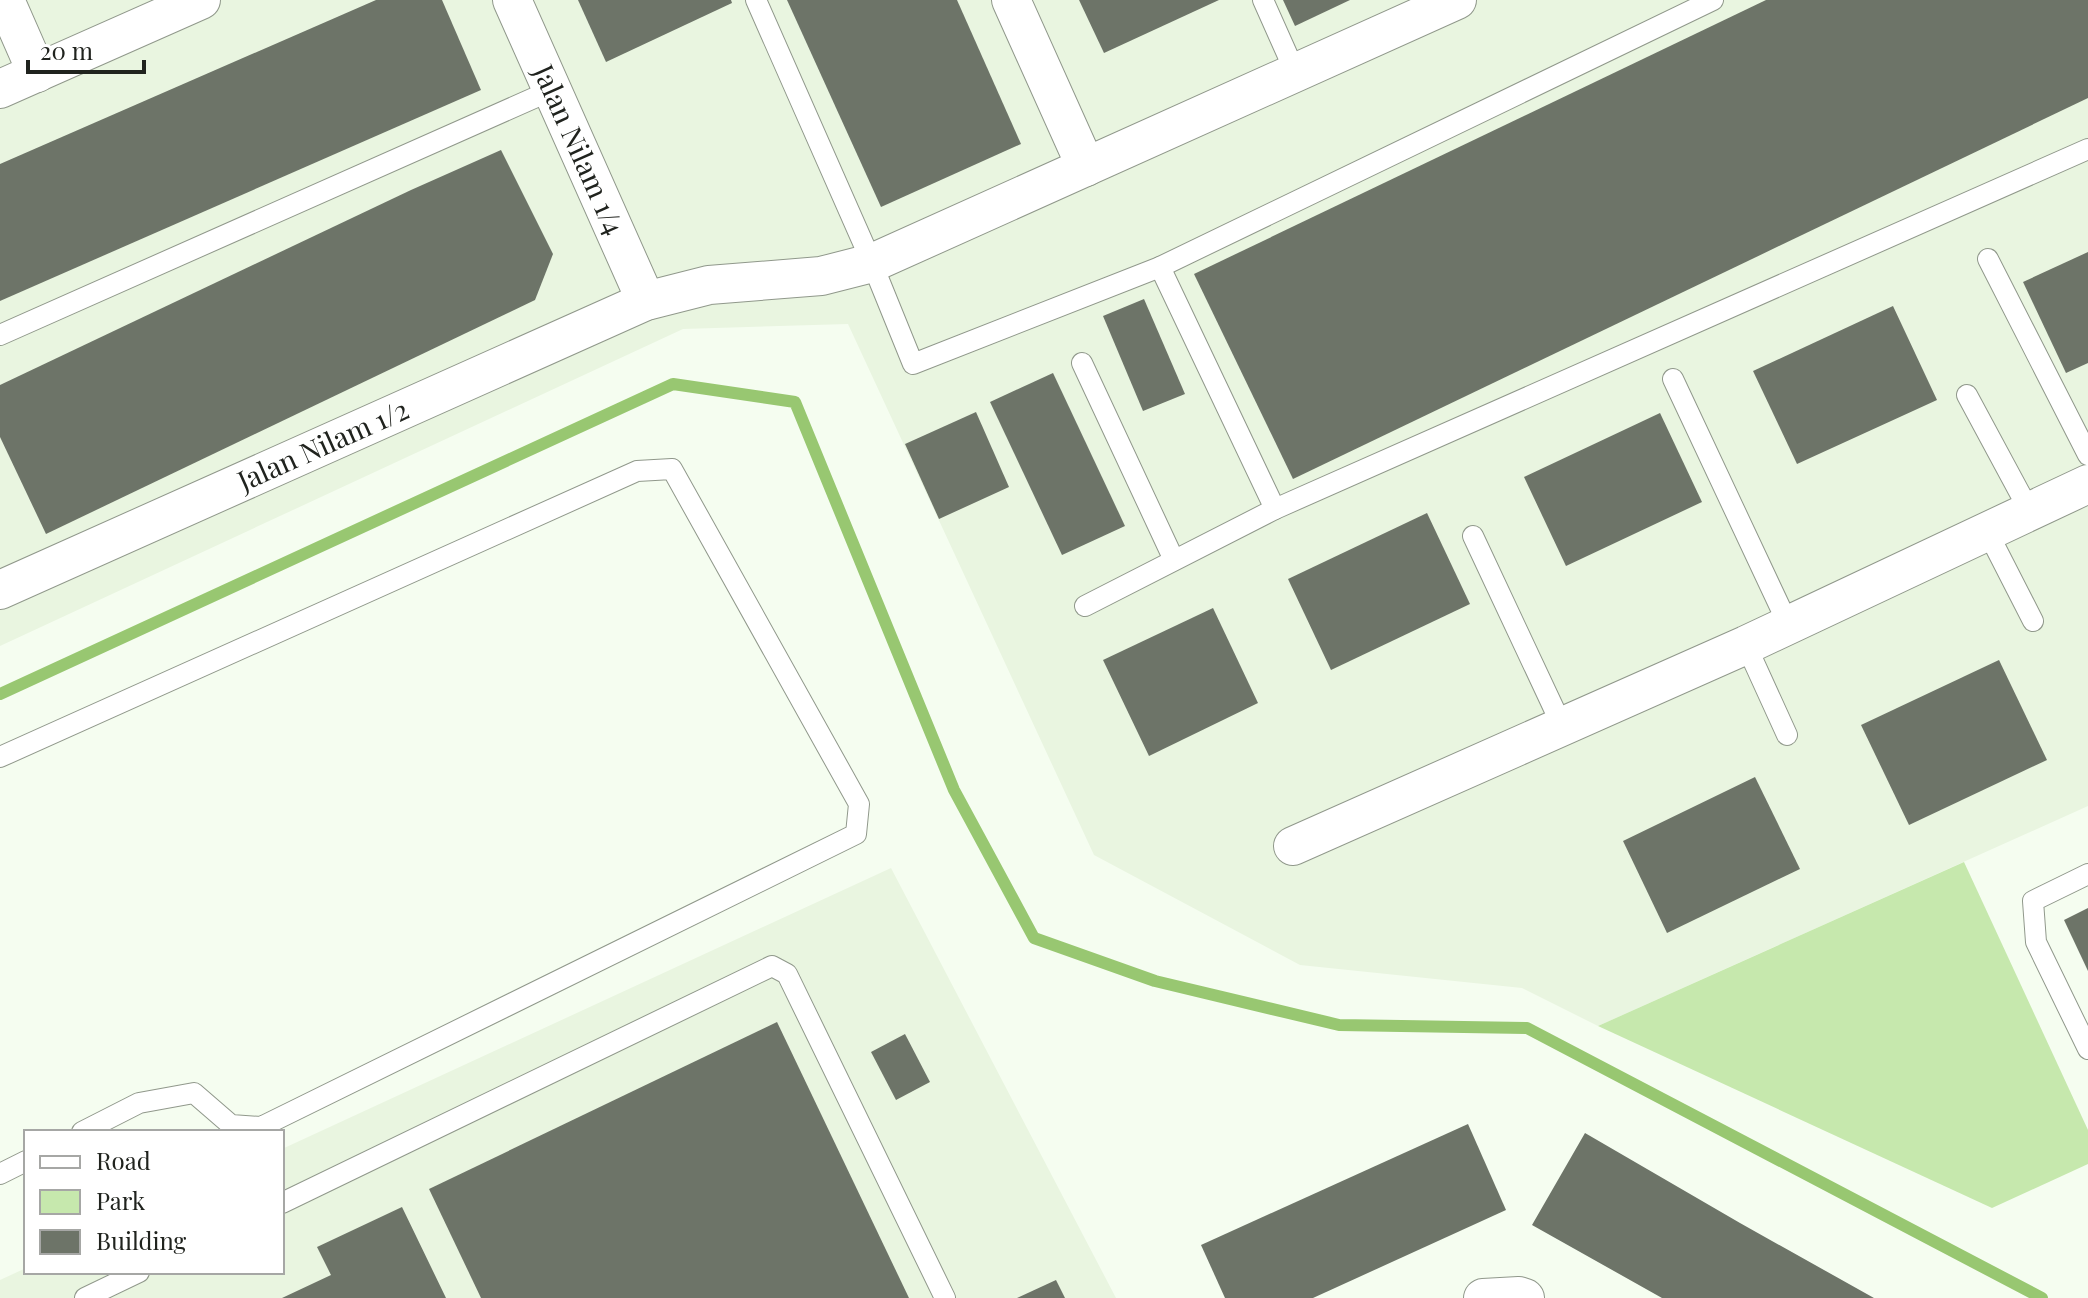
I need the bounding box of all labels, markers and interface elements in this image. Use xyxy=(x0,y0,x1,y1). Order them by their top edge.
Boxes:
scale bar xyxy=(28,24,144,74)
text: 20 m xyxy=(40,34,93,66)
street label: Jalan Nilam 1/4 xyxy=(526,58,634,240)
street label: Jalan Nilam 1/2 xyxy=(230,390,414,499)
legend xyxy=(24,1130,284,1274)
text: Road xyxy=(96,1144,151,1176)
text: Park xyxy=(96,1184,146,1216)
text: Building xyxy=(96,1224,187,1256)

